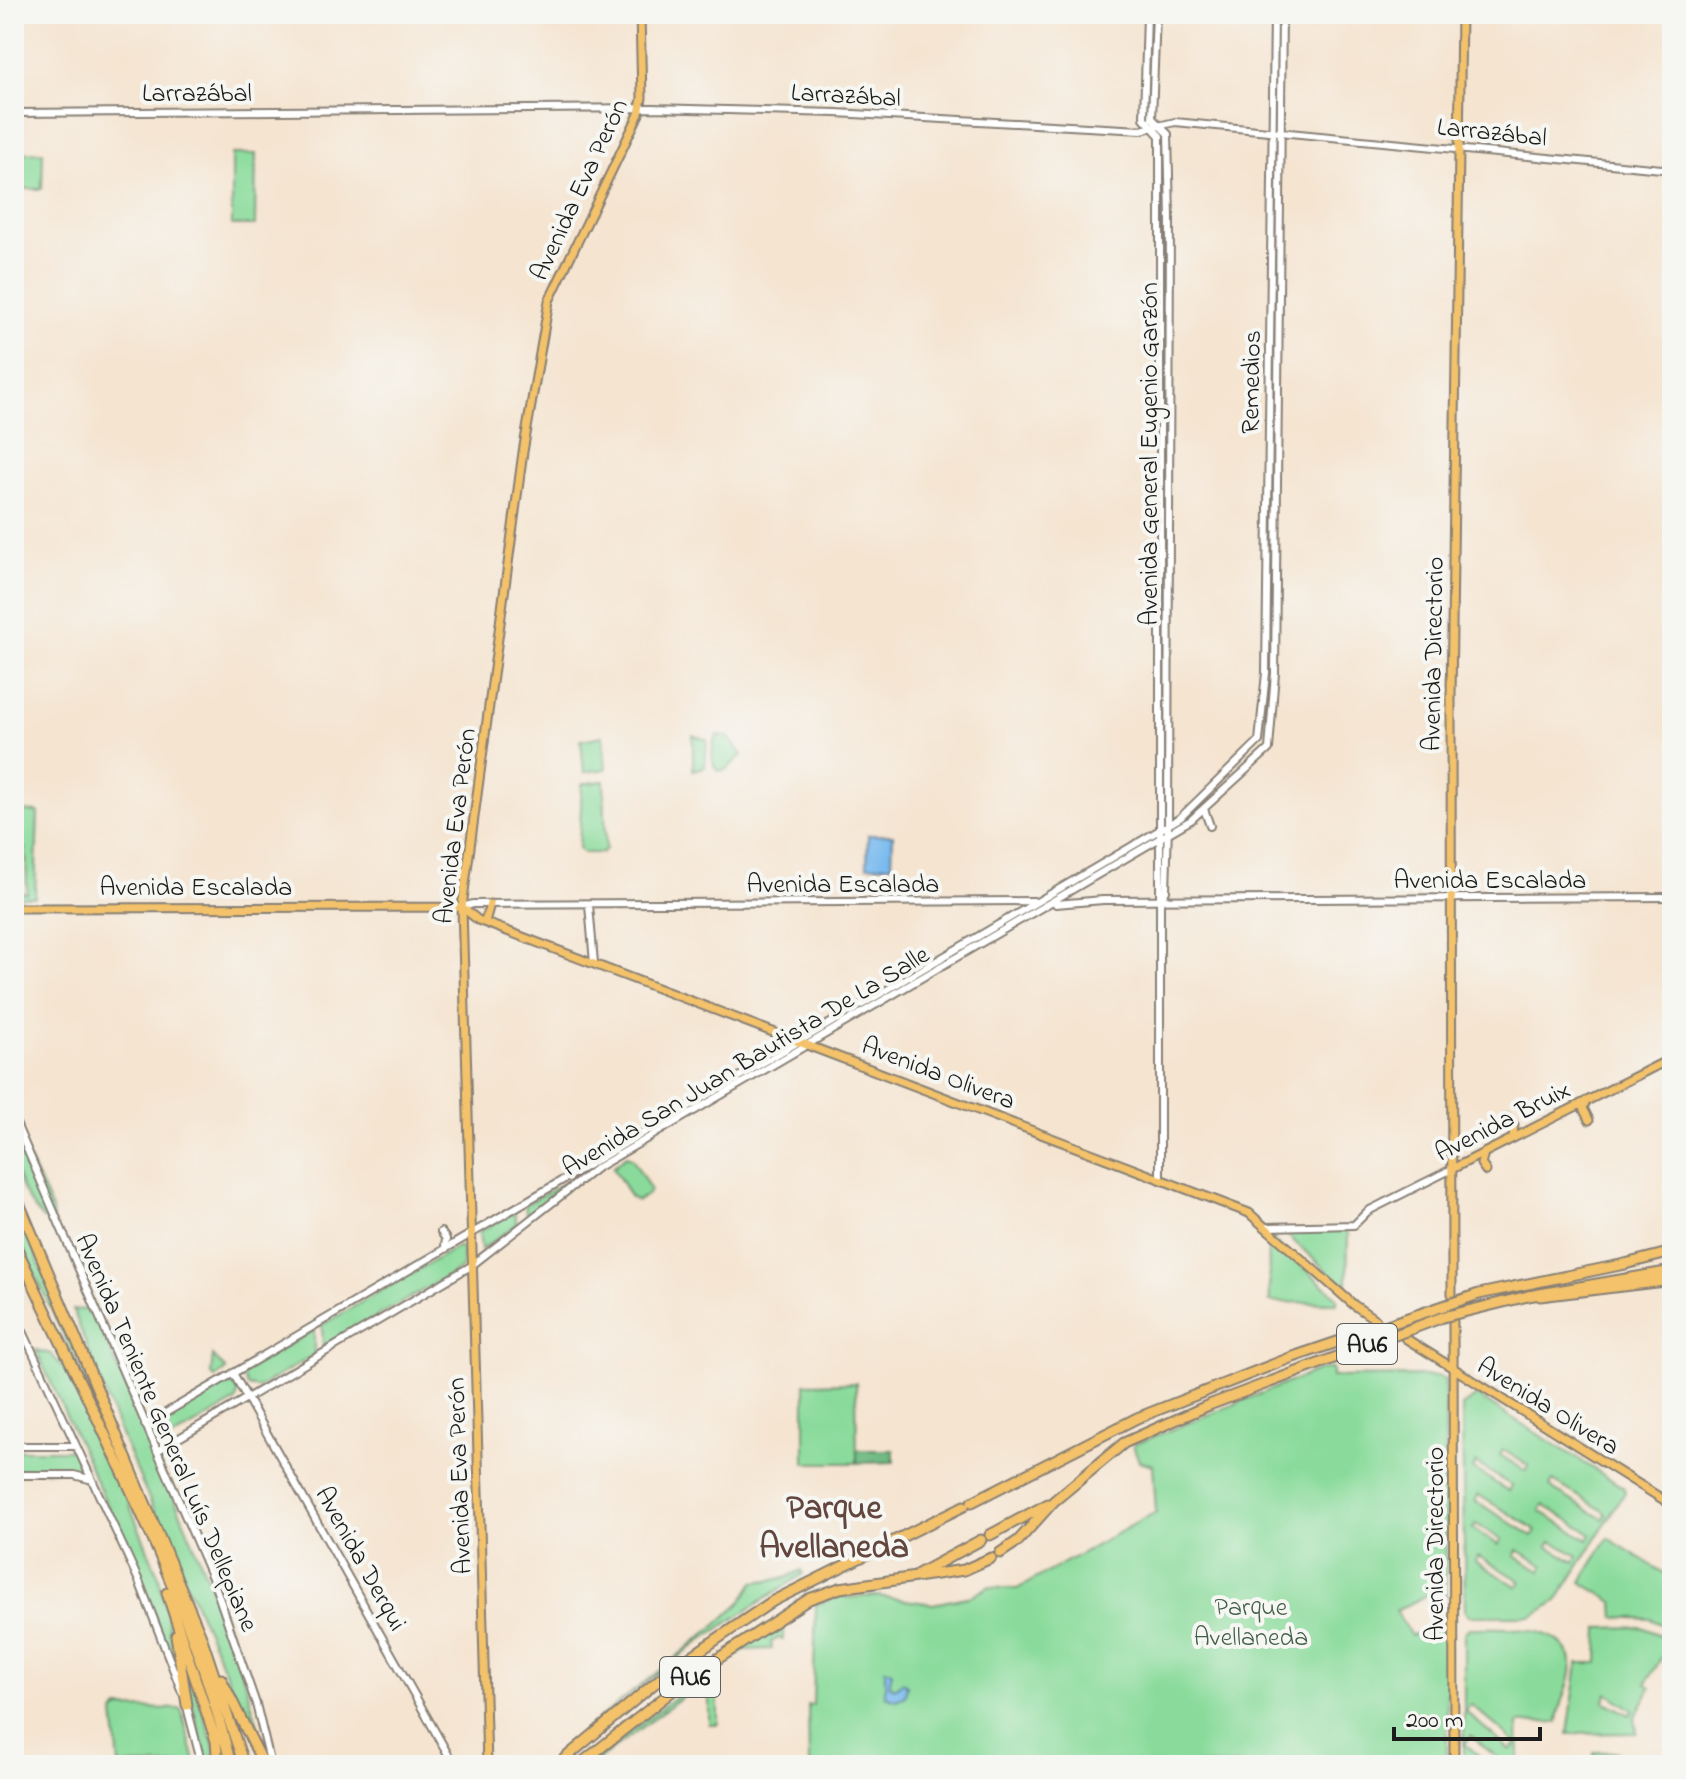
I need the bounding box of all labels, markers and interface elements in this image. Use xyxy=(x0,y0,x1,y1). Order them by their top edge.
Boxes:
street label: Larrazábal xyxy=(790,75,902,119)
street label: Larrazábal xyxy=(142,76,252,114)
street label: Avenida Eva Perón xyxy=(522,93,640,288)
street label: Larrazábal xyxy=(1435,109,1548,159)
street label: Avenida General Eugenio Garzón xyxy=(1132,282,1170,626)
street label: Remedios xyxy=(1233,330,1273,434)
street label: Avenida Directorio xyxy=(1414,556,1456,752)
street label: Avenida Eva Perón xyxy=(426,726,488,926)
street label: Avenida Escalada xyxy=(1394,863,1586,901)
street label: Avenida Escalada xyxy=(747,867,939,905)
street label: Avenida Escalada xyxy=(100,870,292,908)
street label: Avenida San Juan Bautista De La Salle xyxy=(556,937,938,1188)
street label: Avenida Olivera xyxy=(856,1028,1020,1122)
street label: Avenida Bruix xyxy=(1429,1072,1578,1173)
street label: Avenida Teniente General Luís Dellepiane xyxy=(64,1228,267,1638)
road number: AU6 xyxy=(1337,1324,1397,1364)
street label: Avenida Olivera xyxy=(1469,1349,1626,1467)
street label: Avenida Eva Perón xyxy=(439,1377,483,1575)
street label: Avenida Directorio xyxy=(1418,1447,1456,1641)
street label: Avenida Derqui xyxy=(304,1480,415,1639)
district label: Parque Avellaneda xyxy=(759,1485,909,1574)
park label: Parque Avellaneda xyxy=(1194,1590,1308,1658)
road number: AU6 xyxy=(660,1657,720,1697)
scale bar xyxy=(1394,1691,1540,1741)
text: 200 m xyxy=(1406,1704,1463,1739)

